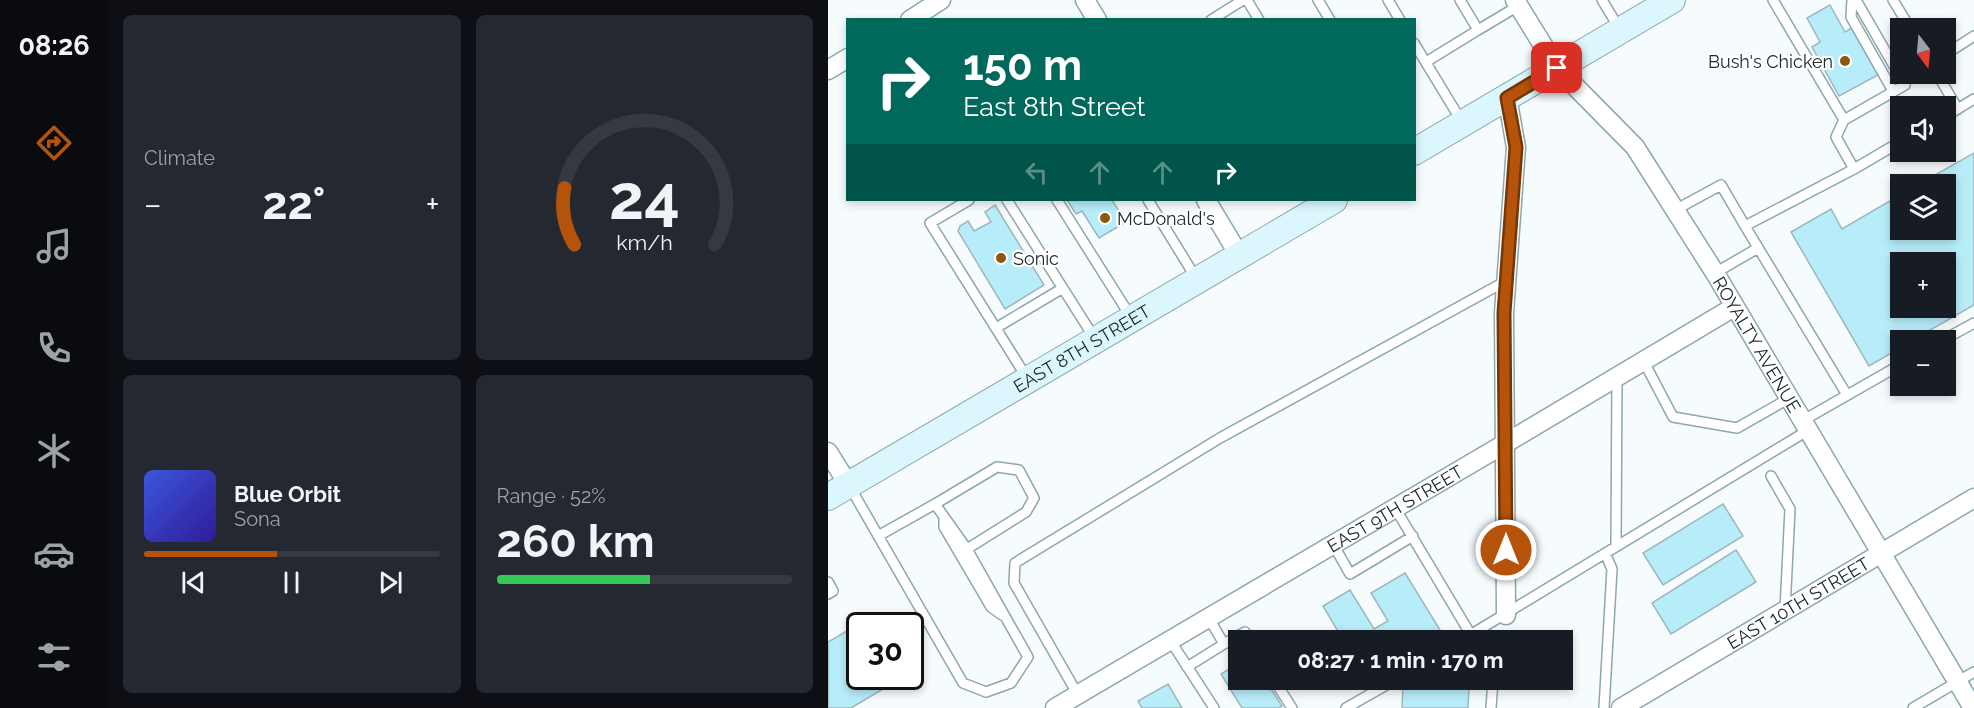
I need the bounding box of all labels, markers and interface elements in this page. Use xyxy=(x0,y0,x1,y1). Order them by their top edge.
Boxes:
north arrow xyxy=(1890,18,1956,84)
map controls xyxy=(1890,18,1956,396)
text: 08:26 xyxy=(18,30,90,61)
text: 150 m xyxy=(963,41,1082,90)
icon: right xyxy=(864,42,942,120)
pin xyxy=(1531,42,1582,93)
icon: arrive xyxy=(1540,51,1573,84)
place label: Bush's Chicken xyxy=(1708,51,1833,72)
marker: Bush's Chicken xyxy=(1838,54,1852,68)
text: East 8th Street xyxy=(963,91,1146,122)
button: sound xyxy=(1890,96,1956,162)
icon: directions xyxy=(33,122,75,164)
text: Climate xyxy=(144,146,215,170)
icon: left xyxy=(1020,156,1053,189)
icon: ahead xyxy=(1083,156,1116,189)
icon: ahead xyxy=(1146,156,1179,189)
icon: right xyxy=(1209,156,1242,189)
text: 24 xyxy=(609,160,680,234)
button: layers xyxy=(1890,174,1956,240)
text: 22° xyxy=(262,177,325,230)
text: − xyxy=(144,185,162,224)
text: + xyxy=(426,185,439,224)
place label: McDonald's xyxy=(1117,208,1215,229)
marker: McDonald's xyxy=(1098,211,1112,225)
icon: music xyxy=(33,225,75,267)
text: km/h xyxy=(616,230,673,255)
place label: Sonic xyxy=(1013,248,1059,269)
marker: Sonic xyxy=(994,251,1008,265)
button: + xyxy=(1890,252,1956,318)
street label: ROYALTY AVENUE xyxy=(1709,273,1806,416)
street label: EAST 8TH STREET xyxy=(1009,300,1154,396)
icon: phone xyxy=(33,327,75,369)
button: − xyxy=(1890,330,1956,396)
icon: climate xyxy=(33,430,75,472)
street label: EAST 9TH STREET xyxy=(1323,460,1466,556)
text: Blue Orbit xyxy=(234,481,341,507)
text: Range · 52% xyxy=(497,484,606,508)
text: Sona xyxy=(234,507,281,531)
text: 260 km xyxy=(497,515,655,568)
position arrow xyxy=(1474,518,1538,582)
icon: car xyxy=(33,533,75,575)
street label: EAST 10TH STREET xyxy=(1723,552,1873,653)
icon: previous xyxy=(177,566,210,599)
icon: pause xyxy=(275,566,308,599)
icon: next xyxy=(374,566,407,599)
speed limit sign: 30 xyxy=(846,612,924,690)
icon: filters xyxy=(33,636,75,678)
text: 08:27 · 1 min · 170 m xyxy=(1297,647,1504,673)

